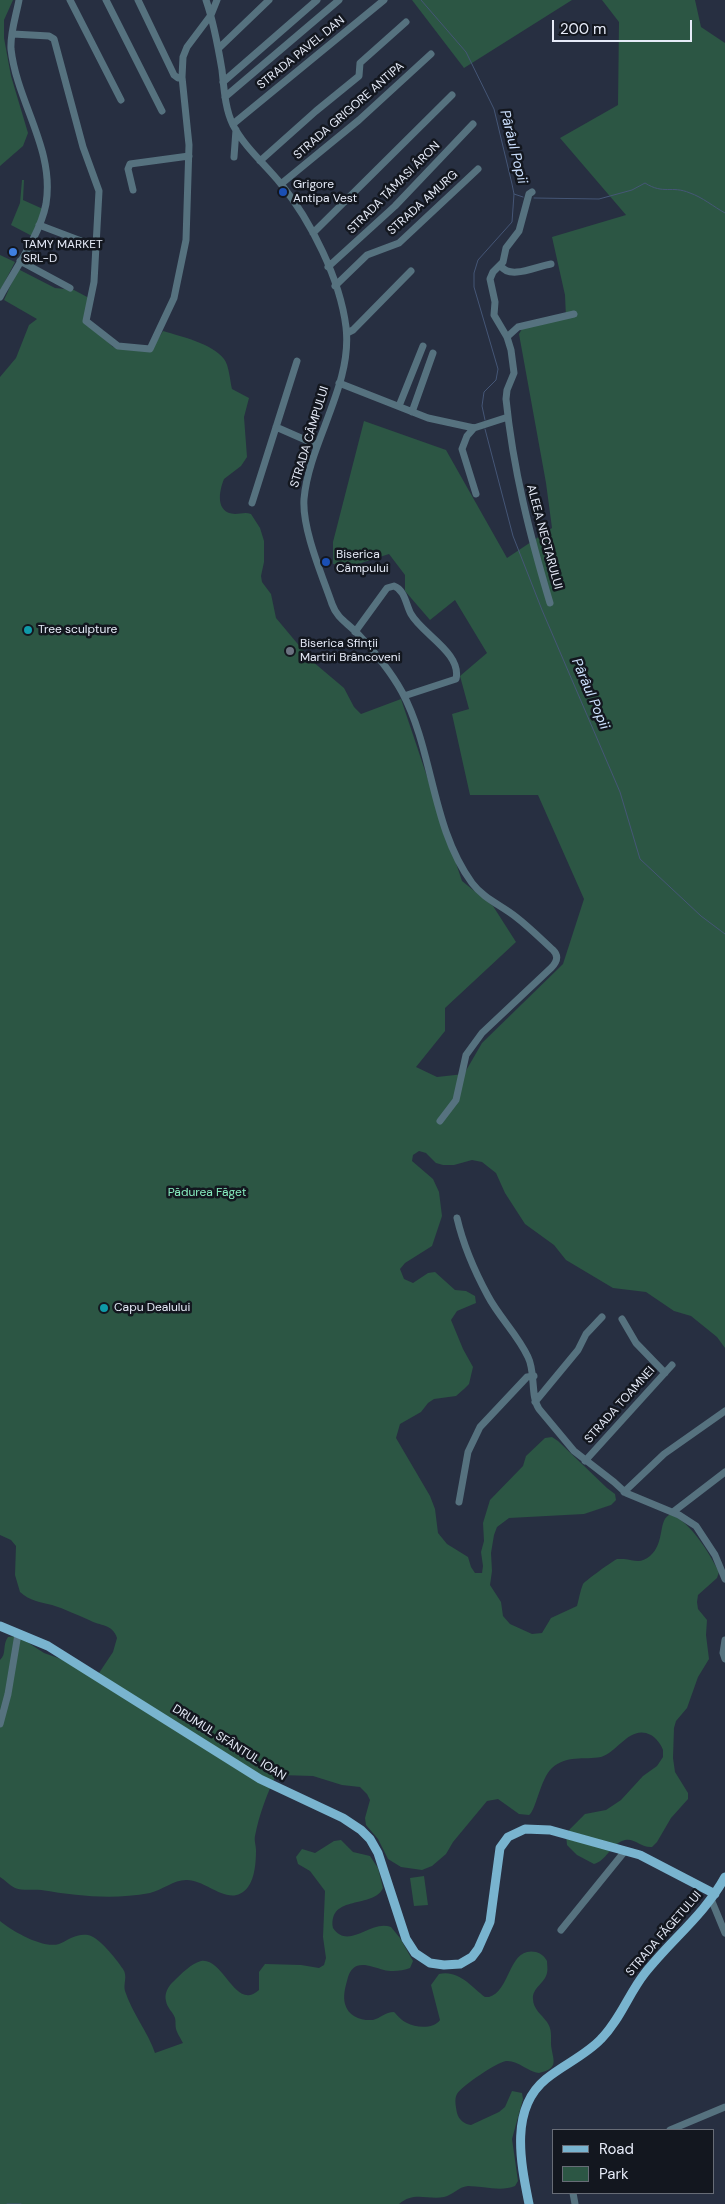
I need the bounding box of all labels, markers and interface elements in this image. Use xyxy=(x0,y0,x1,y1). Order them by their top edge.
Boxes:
scale bar xyxy=(555,10,695,42)
street label: STRADA PAVEL DAN xyxy=(254,13,348,93)
text: 200 m xyxy=(560,19,606,39)
street label: STRADA GRIGORE ANTIPA xyxy=(291,59,407,163)
water label: Pârâul Popii xyxy=(496,108,530,186)
street label: STRADA TÁMASI ÁRON xyxy=(345,139,443,237)
street label: STRADA AMURG xyxy=(385,168,461,238)
place label: Grigore Antipa Vest xyxy=(293,178,357,206)
marker: Grigore Antipa Vest xyxy=(277,186,289,198)
place label: TAMY MARKET SRL-D xyxy=(23,238,103,266)
marker: TAMY MARKET SRL-D xyxy=(7,246,19,258)
street label: STRADA CÂMPULUI xyxy=(288,385,332,489)
street label: ALEEA NECTARULUI xyxy=(523,483,565,591)
place label: Biserica Câmpului xyxy=(336,548,389,576)
marker: Biserica Câmpului xyxy=(320,556,332,568)
place label: Tree sculpture xyxy=(38,623,117,637)
marker: Tree sculpture xyxy=(22,624,34,636)
place label: Biserica Sfinții Martiri Brâncoveni xyxy=(300,637,401,665)
marker: Biserica Sfinții Martiri Brâncoveni xyxy=(284,645,296,657)
water label: Pârâul Popii xyxy=(567,656,613,732)
park label: Pădurea Făget xyxy=(168,1186,246,1200)
place label: Capu Dealului xyxy=(114,1301,190,1315)
marker: Capu Dealului xyxy=(98,1302,110,1314)
street label: STRADA TOAMNEI xyxy=(582,1364,658,1446)
street label: DRUMUL SFÂNTUL IOAN xyxy=(169,1702,289,1784)
street label: STRADA FĂGETULUI xyxy=(623,1889,705,1979)
legend xyxy=(552,2129,715,2194)
text: Road xyxy=(599,2139,634,2159)
text: Park xyxy=(599,2164,629,2184)

